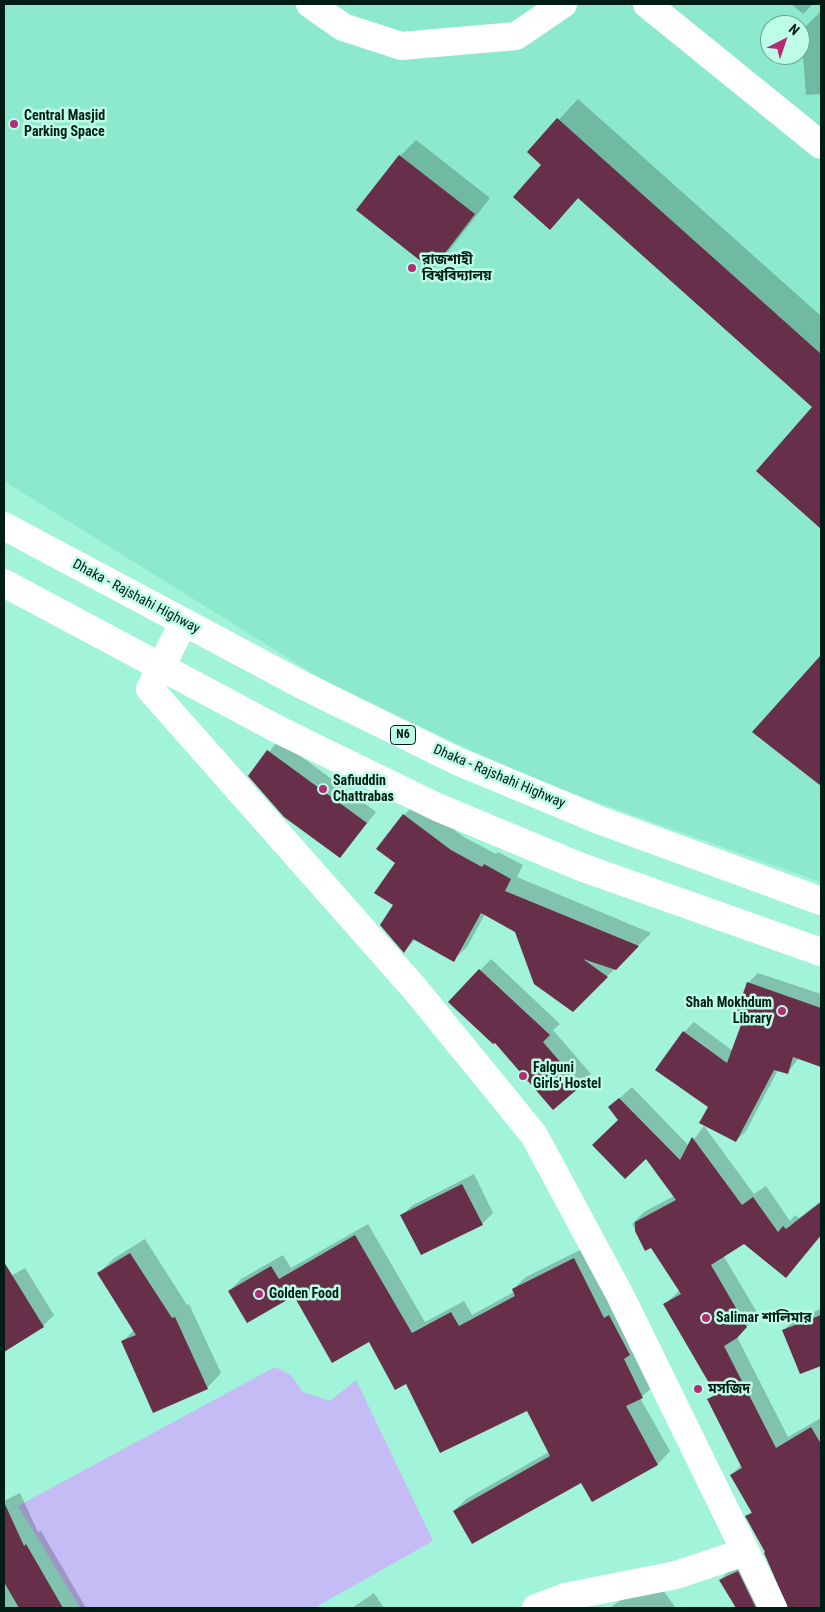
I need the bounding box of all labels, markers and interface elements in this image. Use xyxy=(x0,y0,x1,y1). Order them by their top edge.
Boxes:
north arrow xyxy=(760,15,810,65)
text: N xyxy=(786,21,803,38)
place label: Central Masjid Parking Space xyxy=(24,108,105,140)
marker: Central Masjid Parking Space xyxy=(8,118,20,130)
place label: রাজশাহী বিশ্ববিদ্যালয় xyxy=(422,252,492,284)
marker: রাজশাহী বিশ্ববিদ্যালয় xyxy=(406,262,418,274)
street label: Dhaka - Rajshahi Highway xyxy=(69,556,203,638)
road number: N6 xyxy=(390,726,416,744)
street label: Dhaka - Rajshahi Highway xyxy=(430,742,568,812)
place label: Safiuddin Chattrabas xyxy=(333,773,394,806)
marker: Safiuddin Chattrabas xyxy=(317,783,329,795)
place label: Shah Mokhdum Library xyxy=(685,995,772,1028)
marker: Shah Mokhdum Library xyxy=(776,1005,788,1017)
place label: Falguni Girls' Hostel xyxy=(533,1060,601,1092)
marker: Falguni Girls' Hostel xyxy=(517,1070,529,1082)
place label: Golden Food xyxy=(269,1286,339,1302)
marker: Golden Food xyxy=(253,1288,265,1300)
place label: Salimar শালিমার xyxy=(716,1310,812,1326)
marker: Salimar শালিমার xyxy=(700,1312,712,1324)
place label: মসজিদ xyxy=(708,1381,750,1397)
marker: মসজিদ xyxy=(692,1383,704,1395)

